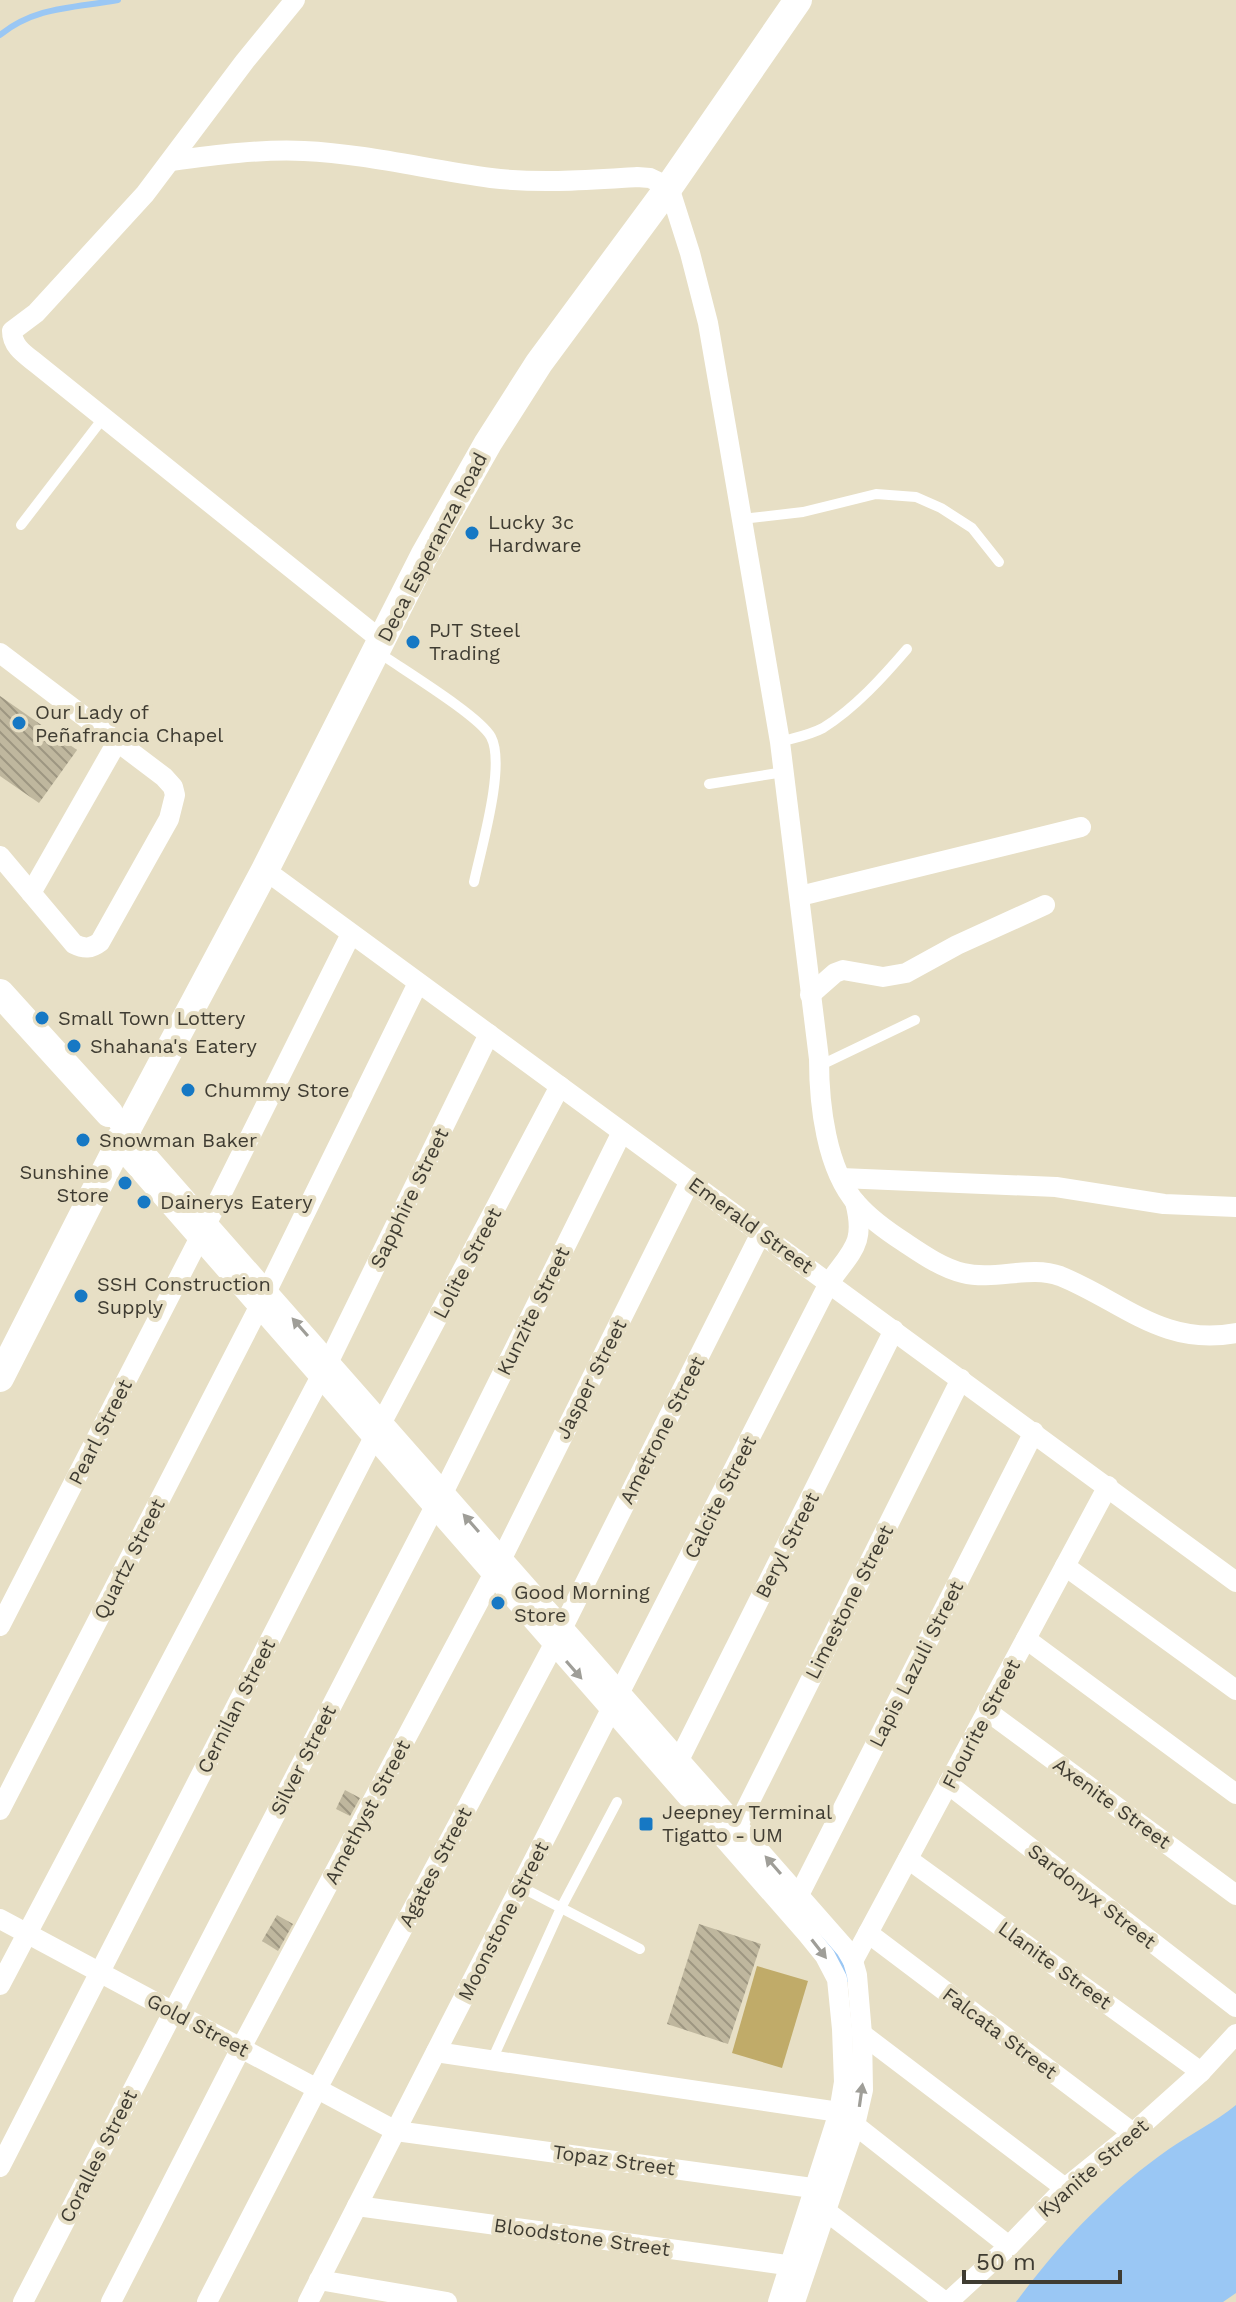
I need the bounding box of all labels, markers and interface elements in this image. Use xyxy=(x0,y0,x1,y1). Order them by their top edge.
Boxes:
street label: Deca Esperanza Road xyxy=(372,448,492,646)
place label: Lucky 3c Hardware xyxy=(488,510,581,557)
marker: Lucky 3c Hardware xyxy=(463,524,481,542)
place label: PJT Steel Trading xyxy=(429,618,520,665)
marker: PJT Steel Trading xyxy=(404,633,422,651)
place label: Our Lady of Peñafrancia Chapel xyxy=(35,700,223,747)
marker: Our Lady of Peñafrancia Chapel xyxy=(10,714,28,732)
place label: Small Town Lottery xyxy=(58,1006,246,1030)
marker: Small Town Lottery xyxy=(33,1009,51,1027)
place label: Shahana's Eatery xyxy=(90,1034,258,1058)
marker: Shahana's Eatery xyxy=(65,1037,83,1055)
place label: Chummy Store xyxy=(204,1078,350,1102)
marker: Chummy Store xyxy=(179,1081,197,1099)
street label: Sapphire Street xyxy=(365,1123,454,1272)
place label: Snowman Baker xyxy=(99,1128,257,1152)
marker: Snowman Baker xyxy=(74,1131,92,1149)
place label: Sunshine Store xyxy=(19,1160,109,1207)
street label: Emerald Street xyxy=(684,1172,819,1279)
marker: Sunshine Store xyxy=(116,1174,134,1192)
place label: Dainerys Eatery xyxy=(160,1190,313,1214)
marker: Dainerys Eatery xyxy=(135,1193,153,1211)
street label: Lolite Street xyxy=(428,1203,507,1323)
street label: Kunzite Street xyxy=(491,1242,575,1379)
place label: SSH Construction Supply xyxy=(97,1272,271,1319)
marker: SSH Construction Supply xyxy=(72,1287,90,1305)
street label: Jasper Street xyxy=(550,1314,632,1443)
one-way arrow xyxy=(291,1318,309,1337)
street label: Ametrone Street xyxy=(614,1352,710,1508)
street label: Pearl Street xyxy=(63,1375,137,1489)
street label: Calcite Street xyxy=(679,1431,762,1562)
street label: Beryl Street xyxy=(750,1488,824,1602)
street label: Quartz Street xyxy=(88,1494,170,1623)
one-way arrow xyxy=(463,1513,481,1532)
street label: Limestone Street xyxy=(800,1520,899,1683)
street label: Lapis Lazuli Street xyxy=(864,1576,969,1751)
place label: Good Morning Store xyxy=(514,1580,650,1627)
marker: Good Morning Store xyxy=(489,1594,507,1612)
street label: Cernilan Street xyxy=(192,1634,281,1777)
street label: Flourite Street xyxy=(937,1655,1025,1793)
one-way arrow xyxy=(565,1659,582,1679)
street label: Silver Street xyxy=(265,1700,341,1819)
street label: Amethyst Street xyxy=(319,1735,415,1888)
street label: Axenite Street xyxy=(1048,1752,1176,1854)
place label: Jeepney Terminal Tigatto - UM xyxy=(662,1800,832,1847)
street label: Agates Street xyxy=(393,1802,477,1931)
marker: Jeepney Terminal Tigatto - UM xyxy=(637,1815,655,1833)
street label: Moonstone Street xyxy=(453,1837,554,2004)
street label: Sardonyx Street xyxy=(1023,1839,1161,1954)
one-way arrow xyxy=(764,1855,782,1874)
street label: Llanite Street xyxy=(994,1916,1117,2014)
one-way arrow xyxy=(811,1939,827,1959)
street label: Falcata Street xyxy=(938,1982,1062,2084)
street label: Gold Street xyxy=(143,1988,254,2062)
one-way arrow xyxy=(855,2082,868,2107)
street label: Coralles Street xyxy=(54,2085,142,2227)
street label: Kyanite Street xyxy=(1033,2113,1153,2222)
street label: Topaz Street xyxy=(551,2140,677,2181)
street label: Bloodstone Street xyxy=(492,2213,672,2261)
scale bar xyxy=(964,2234,1120,2284)
text: 50 m xyxy=(976,2248,1036,2276)

